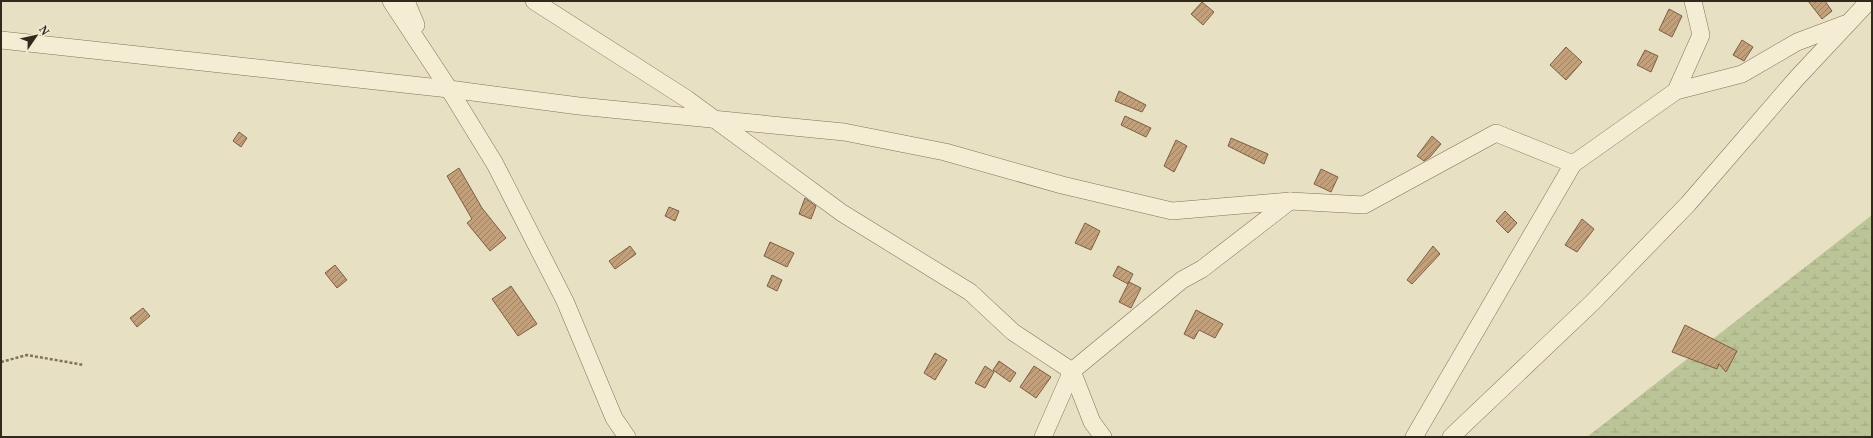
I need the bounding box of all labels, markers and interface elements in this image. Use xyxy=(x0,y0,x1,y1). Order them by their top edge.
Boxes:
north arrow xyxy=(16,16,56,56)
text: N xyxy=(36,22,54,38)

